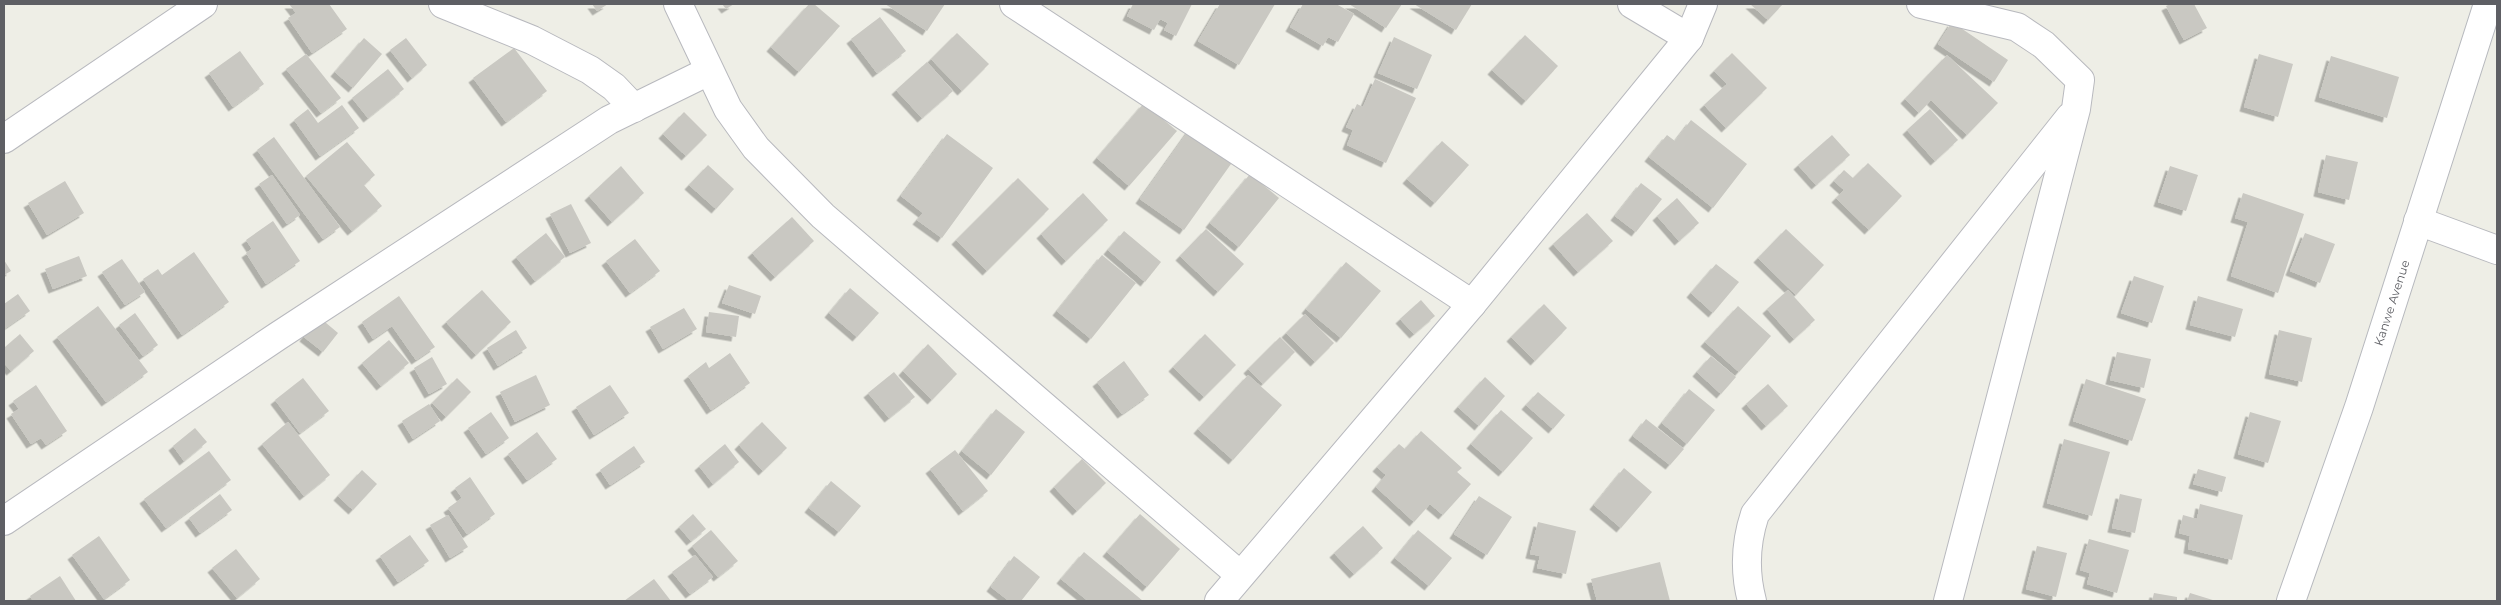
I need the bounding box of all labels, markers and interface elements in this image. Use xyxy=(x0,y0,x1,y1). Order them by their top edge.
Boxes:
street label: Kanwe Avenue xyxy=(2371,258,2412,348)

